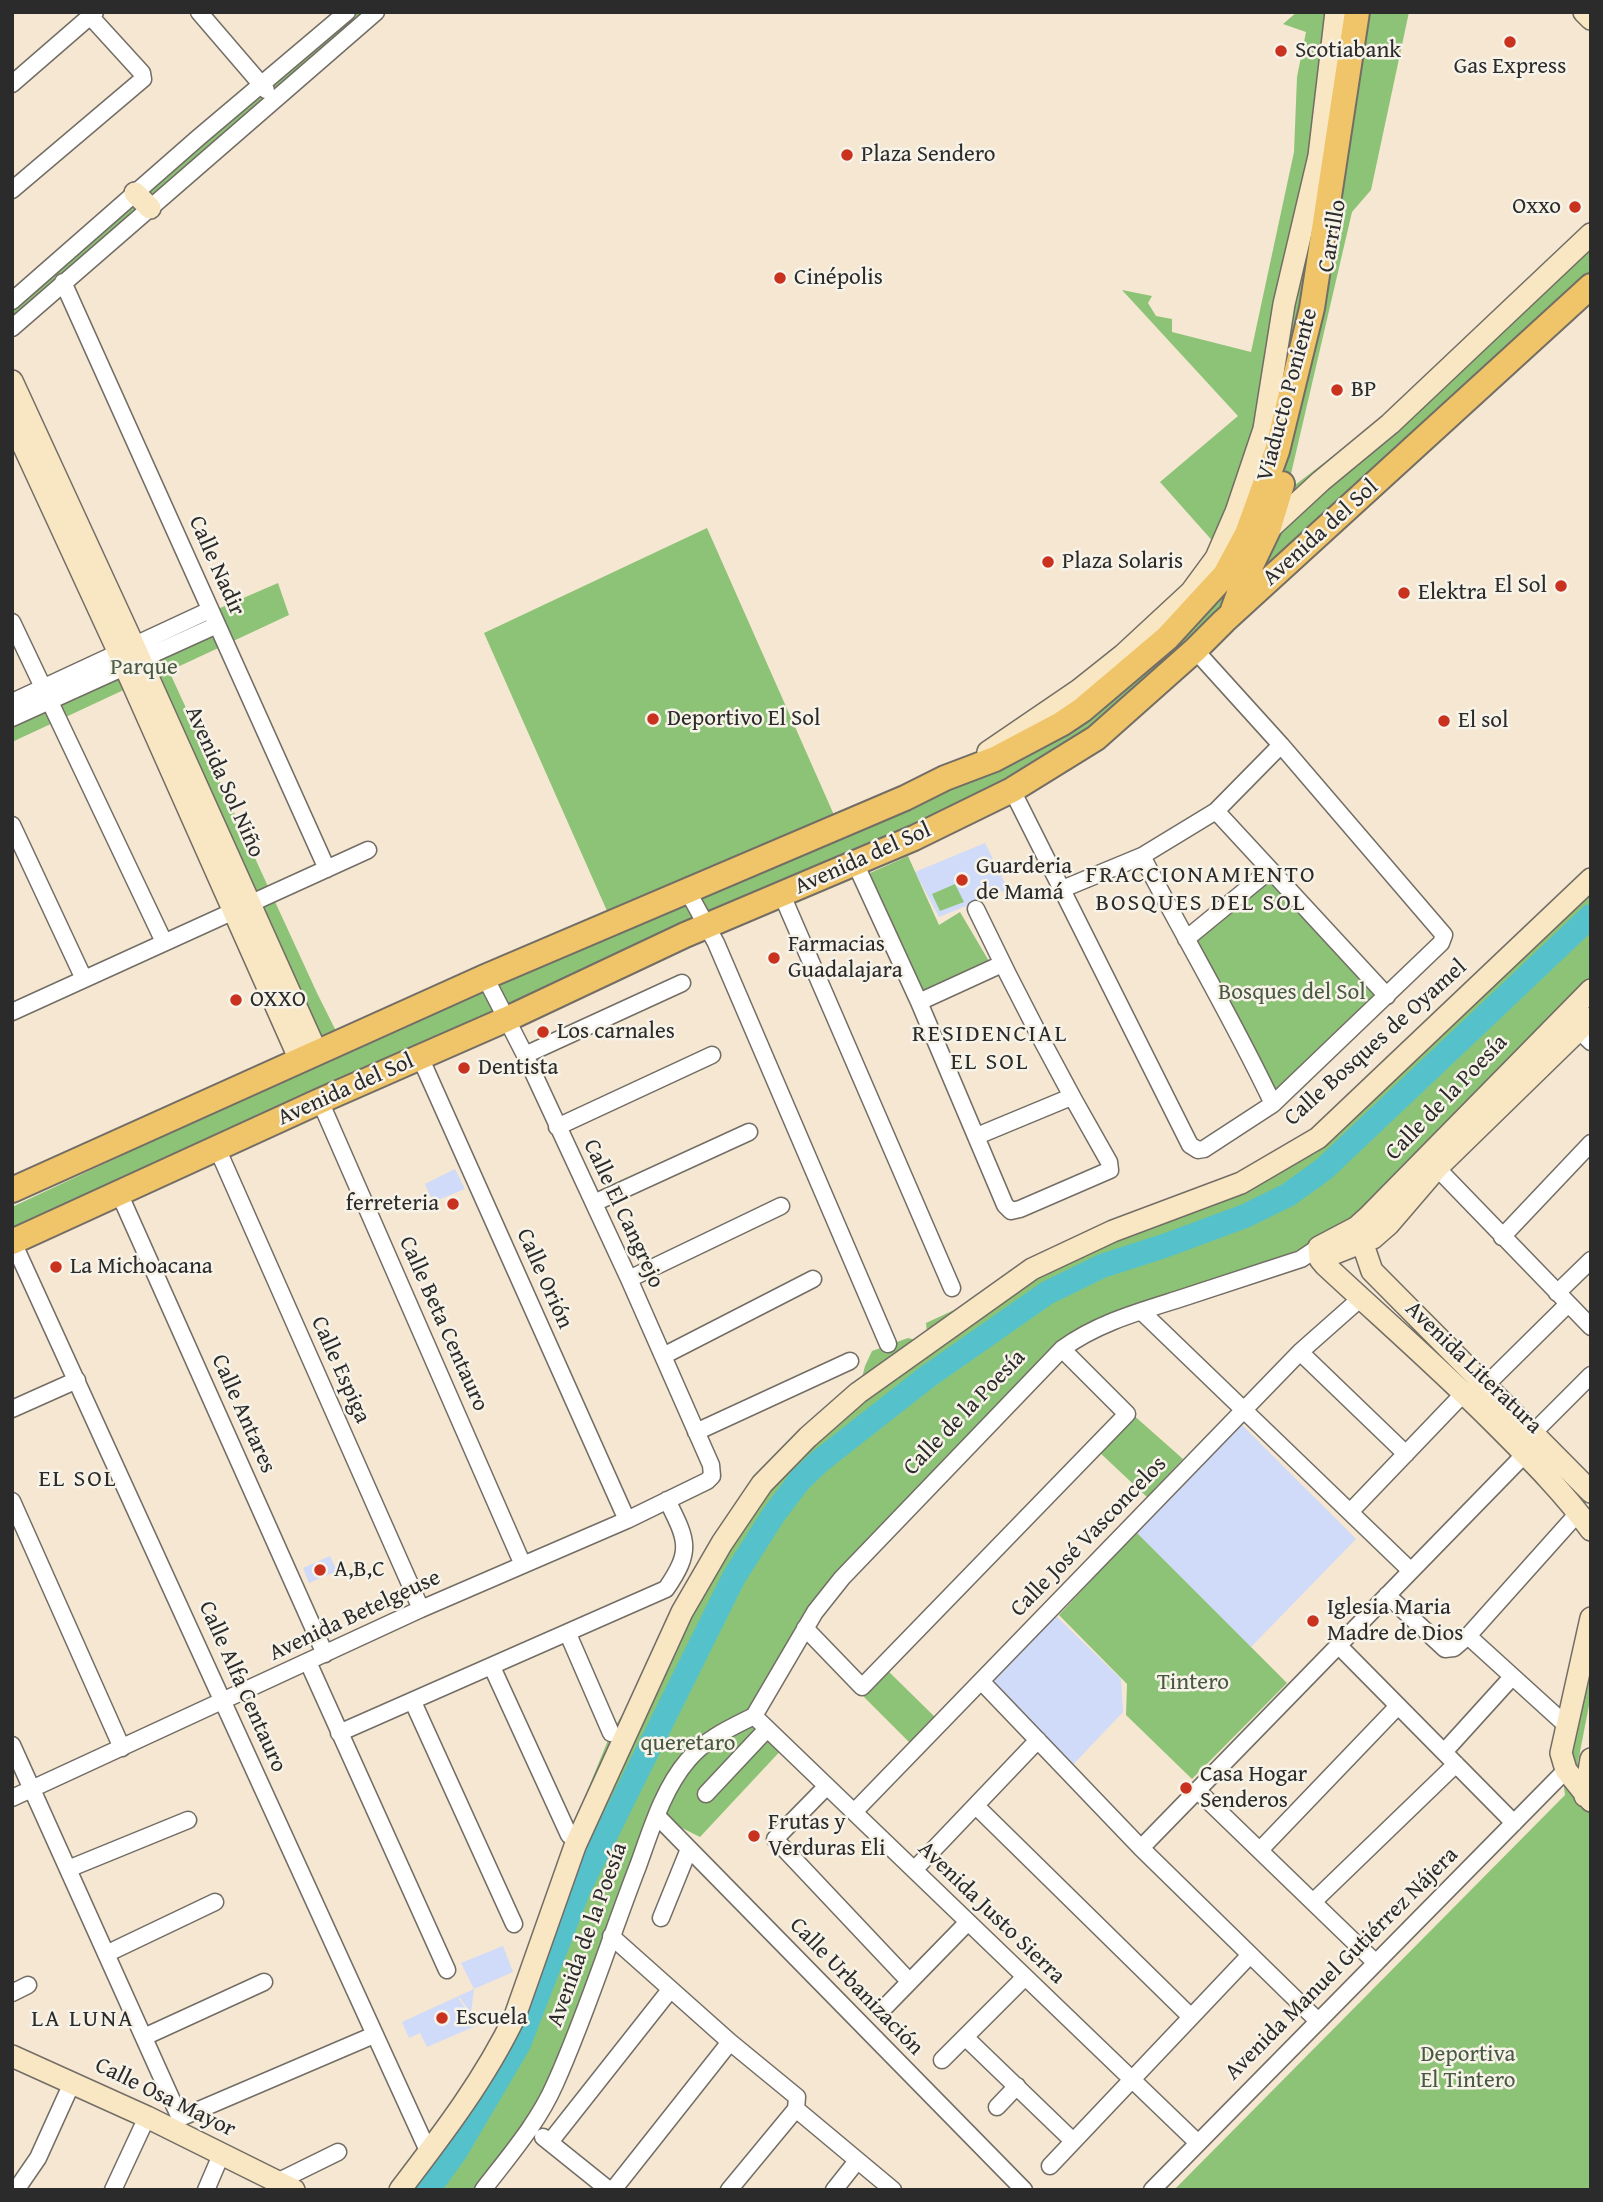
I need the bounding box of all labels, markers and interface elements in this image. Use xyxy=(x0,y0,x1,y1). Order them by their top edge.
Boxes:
marker: Gas Express xyxy=(1502,34,1518,50)
place label: Scotiabank xyxy=(1295,37,1401,65)
marker: Scotiabank xyxy=(1273,43,1289,59)
place label: Gas Express xyxy=(1454,53,1566,81)
place label: Plaza Sendero xyxy=(861,141,996,169)
marker: Plaza Sendero xyxy=(839,147,855,163)
place label: Oxxo xyxy=(1512,193,1561,221)
street label: Carrillo xyxy=(1313,197,1353,275)
marker: Oxxo xyxy=(1567,199,1583,215)
place label: Cinépolis xyxy=(794,264,883,292)
marker: Cinépolis xyxy=(772,270,788,286)
street label: Viaducto Poniente xyxy=(1252,305,1324,485)
place label: BP xyxy=(1351,376,1376,404)
marker: BP xyxy=(1329,382,1345,398)
street label: Avenida del Sol xyxy=(1257,474,1385,592)
street label: Calle Nadir xyxy=(182,512,250,620)
place label: Plaza Solaris xyxy=(1062,548,1183,576)
marker: Plaza Solaris xyxy=(1040,554,1056,570)
place label: El Sol xyxy=(1494,572,1547,600)
marker: El Sol xyxy=(1553,578,1569,594)
place label: Elektra xyxy=(1418,579,1487,607)
marker: Elektra xyxy=(1396,585,1412,601)
park label: Parque xyxy=(110,654,178,682)
street label: Avenida Sol Niño xyxy=(178,702,270,862)
place label: Deportivo El Sol xyxy=(667,705,820,733)
place label: El sol xyxy=(1458,707,1508,735)
marker: Deportivo El Sol xyxy=(645,711,661,727)
marker: El sol xyxy=(1436,713,1452,729)
street label: Avenida del Sol xyxy=(791,817,935,901)
place label: Guarderia de Mamá xyxy=(976,853,1072,907)
district label: FRACCIONAMIENTO BOSQUES DEL SOL xyxy=(1087,862,1315,918)
marker: Guarderia de Mamá xyxy=(954,872,970,888)
place label: Farmacias Guadalajara xyxy=(788,931,903,985)
marker: Farmacias Guadalajara xyxy=(766,950,782,966)
street label: Calle Bosques de Oyamel xyxy=(1279,954,1473,1132)
park label: Bosques del Sol xyxy=(1218,979,1366,1007)
place label: OXXO xyxy=(250,986,306,1014)
marker: OXXO xyxy=(228,992,244,1008)
place label: Los carnales xyxy=(557,1018,675,1046)
district label: RESIDENCIAL EL SOL xyxy=(913,1021,1067,1077)
marker: Los carnales xyxy=(535,1024,551,1040)
street label: Calle de la Poesía xyxy=(1380,1029,1514,1167)
street label: Avenida del Sol xyxy=(274,1048,418,1132)
place label: Dentista xyxy=(478,1054,558,1082)
marker: Dentista xyxy=(456,1060,472,1076)
street label: Calle El Cangrejo xyxy=(577,1135,669,1293)
place label: ferreteria xyxy=(346,1190,439,1218)
marker: ferreteria xyxy=(445,1196,461,1212)
street label: Calle Orión xyxy=(510,1225,578,1333)
street label: Calle Beta Centauro xyxy=(392,1232,494,1416)
place label: La Michoacana xyxy=(70,1253,213,1281)
marker: La Michoacana xyxy=(48,1259,64,1275)
street label: Avenida Literatura xyxy=(1399,1296,1547,1440)
street label: Calle Espiga xyxy=(304,1312,376,1428)
street label: Calle de la Poesía xyxy=(898,1344,1032,1482)
street label: Calle Antares xyxy=(205,1350,281,1478)
street label: Calle José Vasconcelos xyxy=(1005,1451,1173,1623)
district label: EL SOL xyxy=(39,1466,117,1494)
place label: A,B,C xyxy=(334,1556,385,1584)
marker: A,B,C xyxy=(312,1562,328,1578)
street label: Avenida Betelgeuse xyxy=(265,1564,445,1668)
place label: Iglesia Maria Madre de Dios xyxy=(1327,1594,1463,1648)
street label: Calle Alfa Centauro xyxy=(192,1597,292,1777)
marker: Iglesia Maria Madre de Dios xyxy=(1305,1613,1321,1629)
park label: Tintero xyxy=(1157,1669,1229,1697)
park label: queretaro xyxy=(640,1730,736,1758)
place label: Casa Hogar Senderos xyxy=(1200,1761,1307,1815)
marker: Casa Hogar Senderos xyxy=(1178,1780,1194,1796)
place label: Frutas y Verduras Eli xyxy=(768,1809,885,1863)
marker: Frutas y Verduras Eli xyxy=(746,1828,762,1844)
street label: Avenida Justo Sierra xyxy=(912,1836,1070,1990)
street label: Avenida de la Poesía xyxy=(542,1839,634,2031)
street label: Avenida Manuel Gutiérrez Nájera xyxy=(1220,1842,1464,2086)
street label: Calle Urbanización xyxy=(783,1912,929,2062)
place label: Escuela xyxy=(456,2004,528,2032)
district label: LA LUNA xyxy=(32,2006,134,2034)
marker: Escuela xyxy=(434,2010,450,2026)
park label: Deportiva El Tintero xyxy=(1420,2041,1516,2095)
street label: Calle Osa Mayor xyxy=(90,2052,240,2144)

